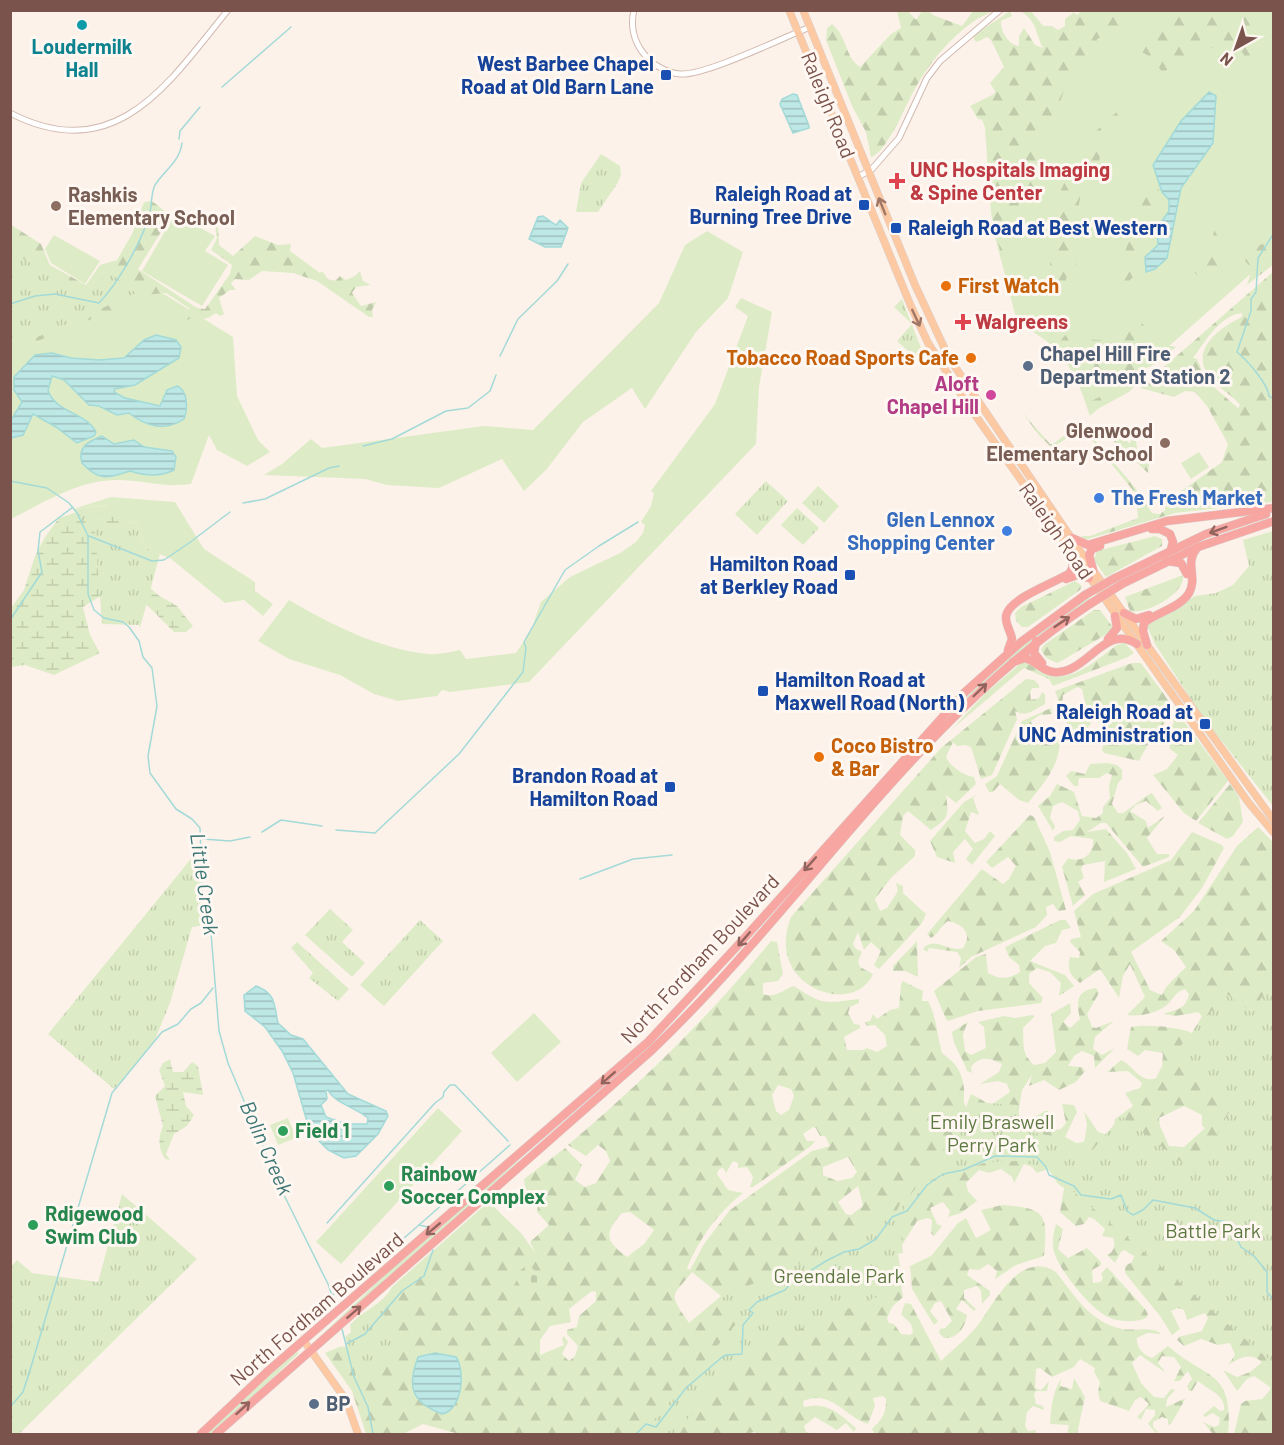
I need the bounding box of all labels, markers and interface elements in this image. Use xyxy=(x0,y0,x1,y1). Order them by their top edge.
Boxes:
marker: Loudermilk Hall xyxy=(75,18,89,32)
north arrow xyxy=(1206,18,1266,78)
place label: Loudermilk Hall xyxy=(32,34,133,81)
street label: Raleigh Road xyxy=(797,48,861,161)
text: N xyxy=(1216,49,1236,71)
place label: West Barbee Chapel Road at Old Barn Lane xyxy=(461,51,654,98)
marker: West Barbee Chapel Road at Old Barn Lane xyxy=(659,68,673,82)
place label: UNC Hospitals Imaging & Spine Center xyxy=(910,157,1110,204)
marker: UNC Hospitals Imaging & Spine Center xyxy=(888,172,906,190)
place label: Raleigh Road at Burning Tree Drive xyxy=(689,181,852,228)
place label: Rashkis Elementary School xyxy=(68,182,235,229)
one-way arrow xyxy=(876,197,887,216)
marker: Raleigh Road at Burning Tree Drive xyxy=(857,198,871,212)
marker: Rashkis Elementary School xyxy=(49,199,63,213)
place label: Raleigh Road at Best Western xyxy=(908,215,1168,239)
marker: Raleigh Road at Best Western xyxy=(889,221,903,235)
place label: First Watch xyxy=(958,273,1059,297)
marker: First Watch xyxy=(939,279,953,293)
one-way arrow xyxy=(911,308,923,326)
place label: Walgreens xyxy=(975,309,1068,333)
marker: Walgreens xyxy=(956,315,970,329)
place label: Chapel Hill Fire Department Station 2 xyxy=(1040,341,1231,388)
place label: Tobacco Road Sports Cafe xyxy=(726,345,959,369)
marker: Tobacco Road Sports Cafe xyxy=(964,351,978,365)
marker: Chapel Hill Fire Department Station 2 xyxy=(1021,359,1035,373)
place label: Aloft Chapel Hill xyxy=(887,371,979,418)
marker: Aloft Chapel Hill xyxy=(984,388,998,402)
place label: Glenwood Elementary School xyxy=(986,418,1153,465)
marker: Glenwood Elementary School xyxy=(1158,436,1172,450)
street label: Raleigh Road xyxy=(1015,477,1099,583)
place label: The Fresh Market xyxy=(1111,485,1263,509)
marker: The Fresh Market xyxy=(1092,491,1106,505)
place label: Glen Lennox Shopping Center xyxy=(847,507,995,554)
marker: Glen Lennox Shopping Center xyxy=(1000,524,1014,538)
one-way arrow xyxy=(1209,525,1228,536)
place label: Hamilton Road at Berkley Road xyxy=(700,551,838,598)
marker: Hamilton Road at Berkley Road xyxy=(843,568,857,582)
one-way arrow xyxy=(1054,616,1070,628)
place label: Hamilton Road at Maxwell Road (North) xyxy=(775,667,964,714)
one-way arrow xyxy=(972,683,987,697)
marker: Hamilton Road at Maxwell Road (North) xyxy=(756,684,770,698)
place label: Raleigh Road at UNC Administration xyxy=(1018,699,1193,746)
marker: Raleigh Road at UNC Administration xyxy=(1198,717,1212,731)
place label: Coco Bistro & Bar xyxy=(831,733,934,780)
marker: Coco Bistro & Bar xyxy=(812,750,826,764)
place label: Brandon Road at Hamilton Road xyxy=(512,763,658,810)
marker: Brandon Road at Hamilton Road xyxy=(663,780,677,794)
water label: Little Creek xyxy=(186,831,225,937)
one-way arrow xyxy=(803,856,817,871)
street label: North Fordham Boulevard xyxy=(615,869,784,1048)
one-way arrow xyxy=(737,931,751,946)
one-way arrow xyxy=(600,1071,615,1085)
water label: Bolin Creek xyxy=(236,1096,300,1199)
park label: Emily Braswell Perry Park xyxy=(930,1109,1054,1156)
place label: Field 1 xyxy=(295,1118,350,1142)
marker: Field 1 xyxy=(276,1124,290,1138)
place label: Rainbow Soccer Complex xyxy=(401,1161,546,1208)
marker: Rainbow Soccer Complex xyxy=(382,1179,396,1193)
place label: Rdigewood Swim Club xyxy=(45,1201,144,1248)
marker: Rdigewood Swim Club xyxy=(26,1218,40,1232)
park label: Battle Park xyxy=(1165,1218,1261,1242)
one-way arrow xyxy=(425,1223,441,1236)
street label: North Fordham Boulevard xyxy=(225,1226,408,1390)
park label: Greendale Park xyxy=(773,1263,905,1287)
one-way arrow xyxy=(346,1305,362,1318)
place label: BP xyxy=(326,1391,350,1415)
marker: BP xyxy=(307,1397,321,1411)
one-way arrow xyxy=(236,1401,251,1415)

